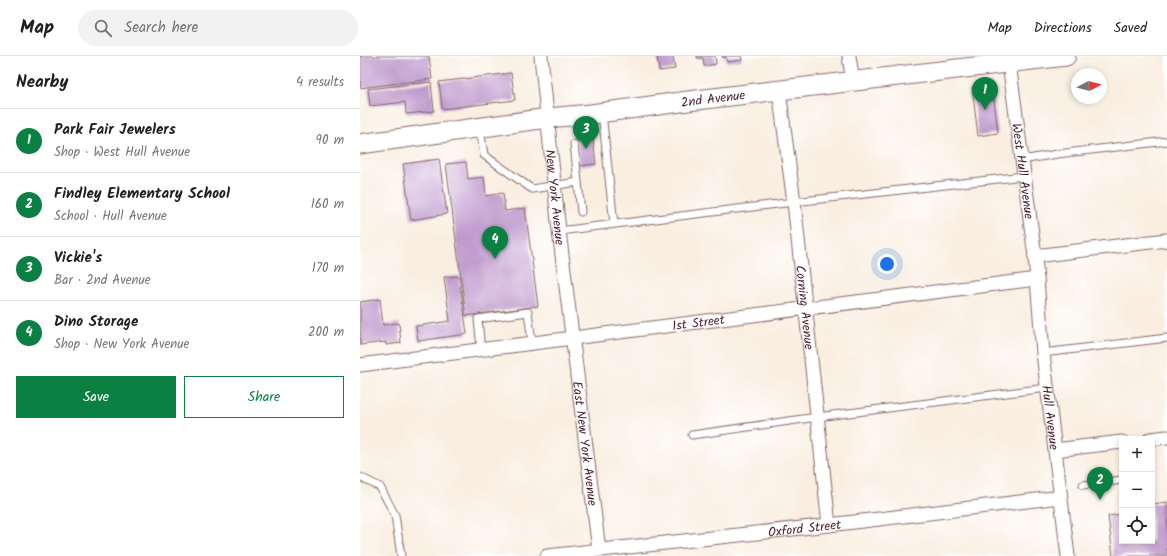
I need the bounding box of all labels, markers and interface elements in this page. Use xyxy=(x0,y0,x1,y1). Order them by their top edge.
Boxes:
search box xyxy=(78,10,358,46)
text: Map xyxy=(20,13,54,43)
text: Search here xyxy=(124,16,198,40)
icon: search xyxy=(92,17,114,39)
text: Map xyxy=(987,17,1012,39)
text: Directions xyxy=(1034,17,1092,39)
text: Saved xyxy=(1114,17,1147,39)
north arrow xyxy=(1071,68,1107,104)
text: Nearby xyxy=(16,69,68,96)
text: 4 results xyxy=(296,72,344,93)
pin: 1 xyxy=(972,77,998,110)
street label: 2nd Avenue xyxy=(680,85,747,114)
pin: 3 xyxy=(573,116,599,149)
text: Park Fair Jewelers xyxy=(54,118,176,142)
street label: West Hull Avenue xyxy=(1005,122,1039,221)
text: 1 xyxy=(27,130,31,151)
text: 90 m xyxy=(316,130,344,151)
text: Shop · West Hull Avenue xyxy=(54,142,190,163)
street label: New York Avenue xyxy=(539,149,570,247)
text: Findley Elementary School xyxy=(54,182,230,206)
text: 2 xyxy=(25,194,33,215)
text: 160 m xyxy=(311,194,344,215)
text: School · Hull Avenue xyxy=(54,206,167,227)
pin: 4 xyxy=(482,226,508,259)
text: Vickie's xyxy=(54,246,102,270)
your location xyxy=(877,254,897,274)
text: 3 xyxy=(25,258,33,279)
text: 170 m xyxy=(312,258,344,279)
street label: Corning Avenue xyxy=(789,264,819,351)
text: Bar · 2nd Avenue xyxy=(54,270,151,291)
text: Dino Storage xyxy=(54,310,138,334)
street label: 1st Street xyxy=(671,310,727,337)
text: 4 xyxy=(25,322,33,343)
text: 200 m xyxy=(308,322,344,343)
text: Shop · New York Avenue xyxy=(54,334,189,355)
button: Save xyxy=(16,376,176,418)
button: Share xyxy=(184,376,344,418)
street label: East New York Avenue xyxy=(566,380,602,507)
street label: Hull Avenue xyxy=(1035,384,1064,451)
map controls xyxy=(1119,436,1155,544)
button: + xyxy=(1119,436,1155,472)
pin: 2 xyxy=(1087,467,1113,500)
button: − xyxy=(1119,472,1155,508)
button: locate xyxy=(1119,508,1155,544)
street label: Oxford Street xyxy=(767,515,843,544)

